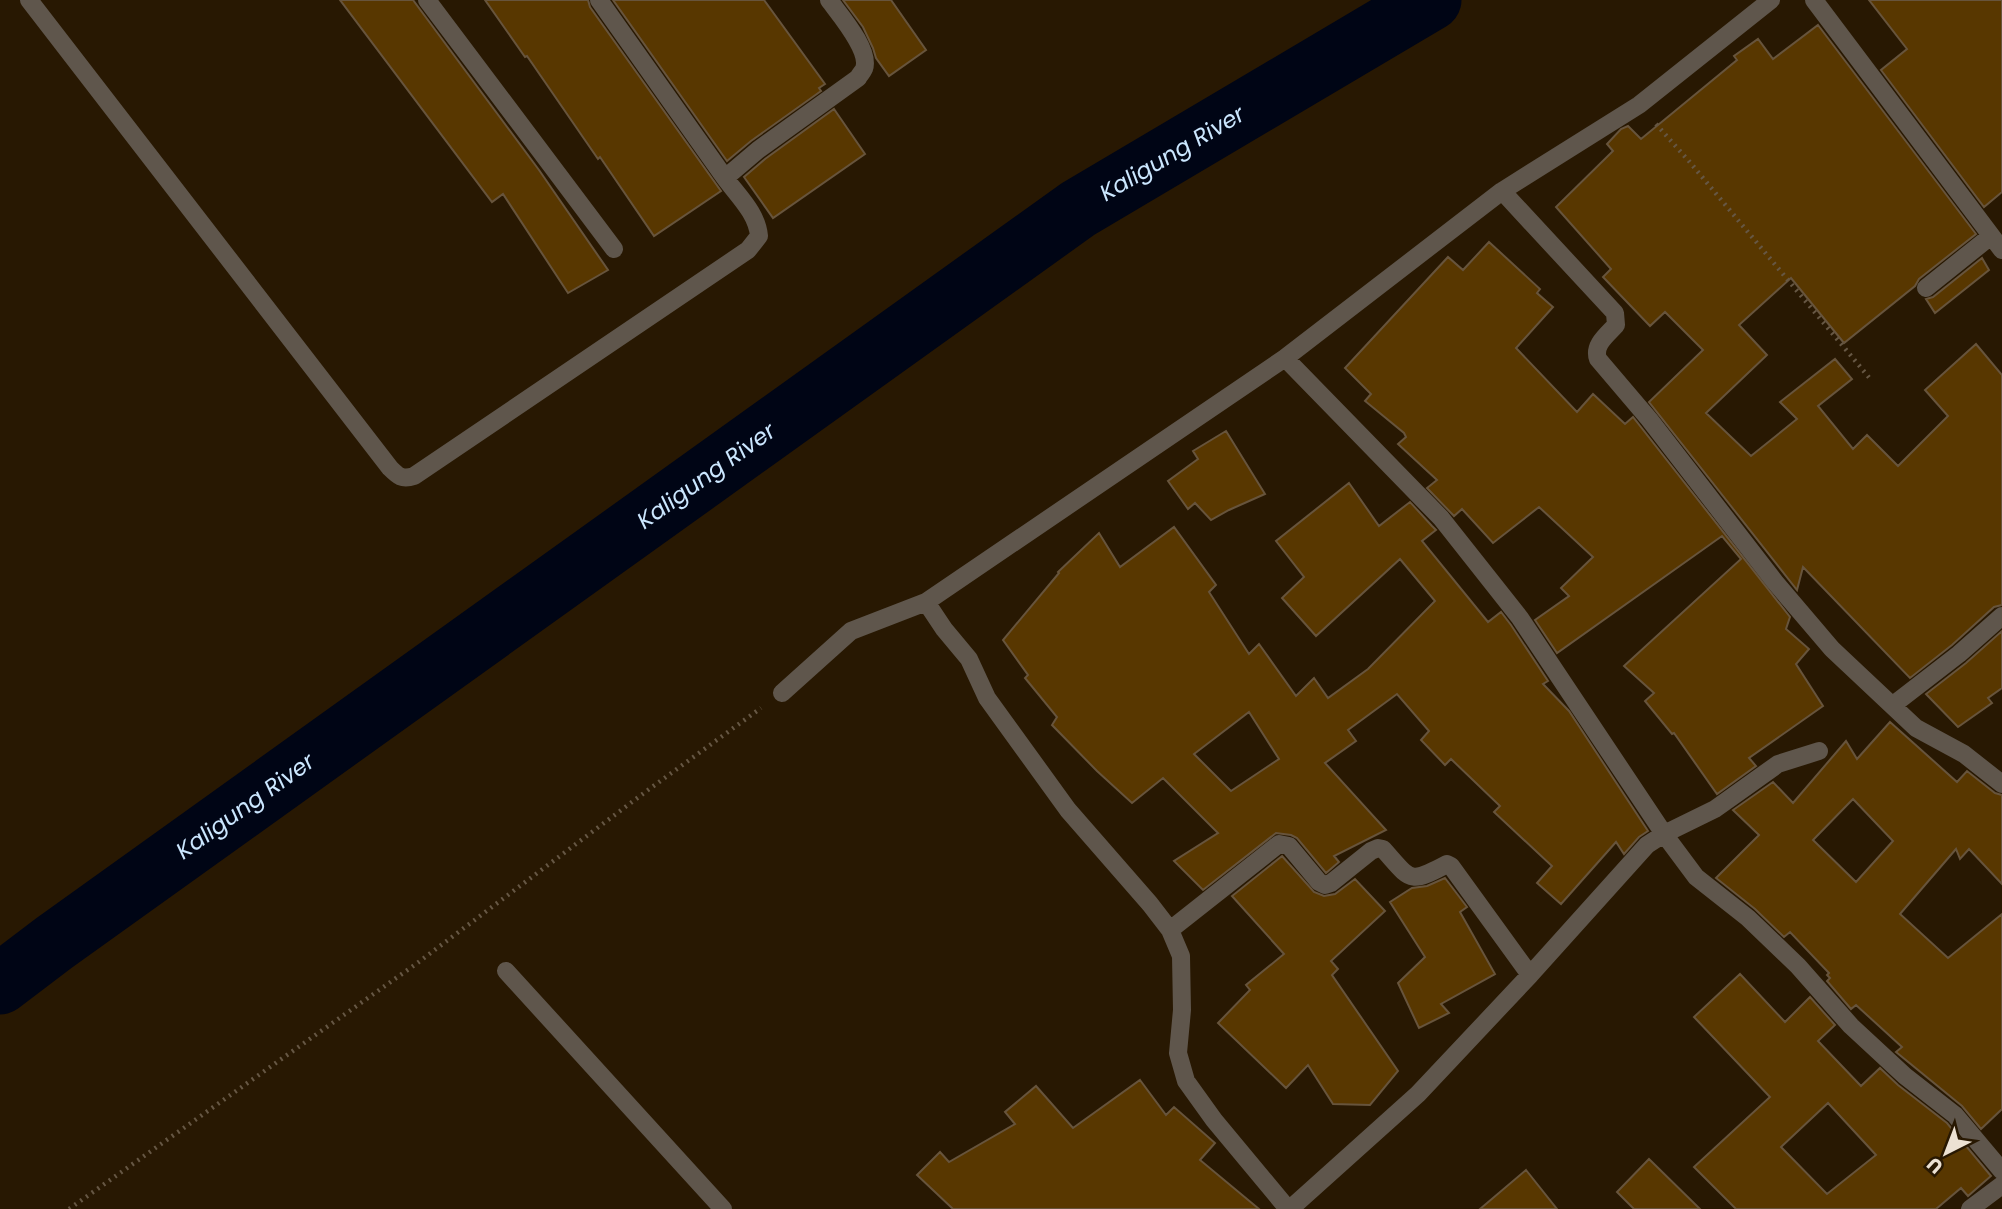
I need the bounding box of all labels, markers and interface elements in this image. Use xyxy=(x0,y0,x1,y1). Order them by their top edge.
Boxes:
water label: Kaligung River xyxy=(1094,97,1252,209)
water label: Kaligung River xyxy=(630,414,783,536)
water label: Kaligung River xyxy=(169,745,322,867)
north arrow xyxy=(1911,1118,1981,1188)
text: U xyxy=(1921,1151,1949,1180)

